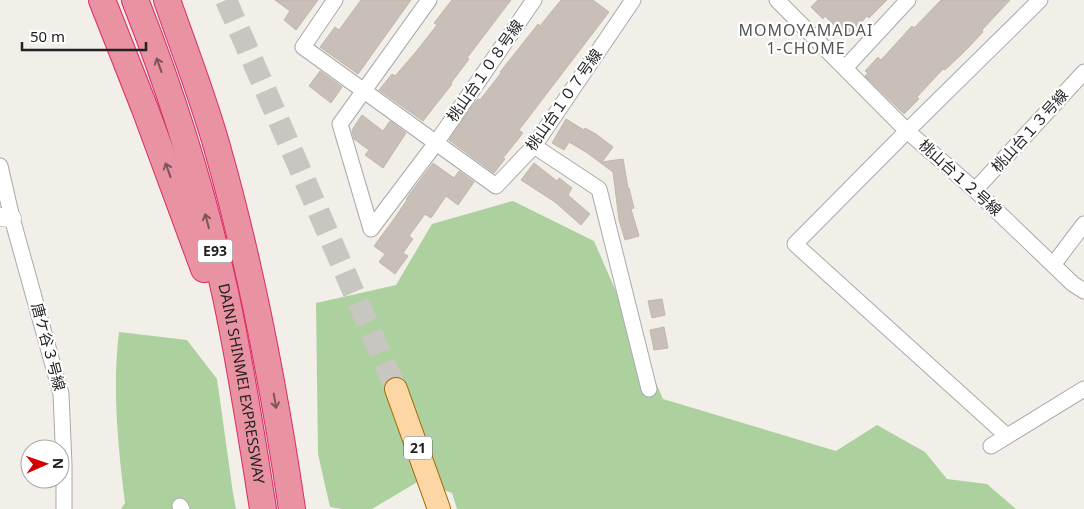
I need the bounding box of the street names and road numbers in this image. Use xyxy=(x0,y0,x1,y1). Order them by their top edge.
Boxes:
street label: 桃山台１０８号線 xyxy=(442,16,527,125)
street label: 桃山台１０７号線 xyxy=(521,45,606,154)
street label: 桃山台１３号線 xyxy=(987,85,1072,176)
street label: 桃山台１２号線 xyxy=(915,135,1006,220)
road number: E93 xyxy=(198,240,232,262)
street label: DAINI SHINMEI EXPRESSWAY xyxy=(214,281,270,486)
street label: 唐ケ谷３号線 xyxy=(28,301,70,393)
road number: 21 xyxy=(404,436,432,459)

